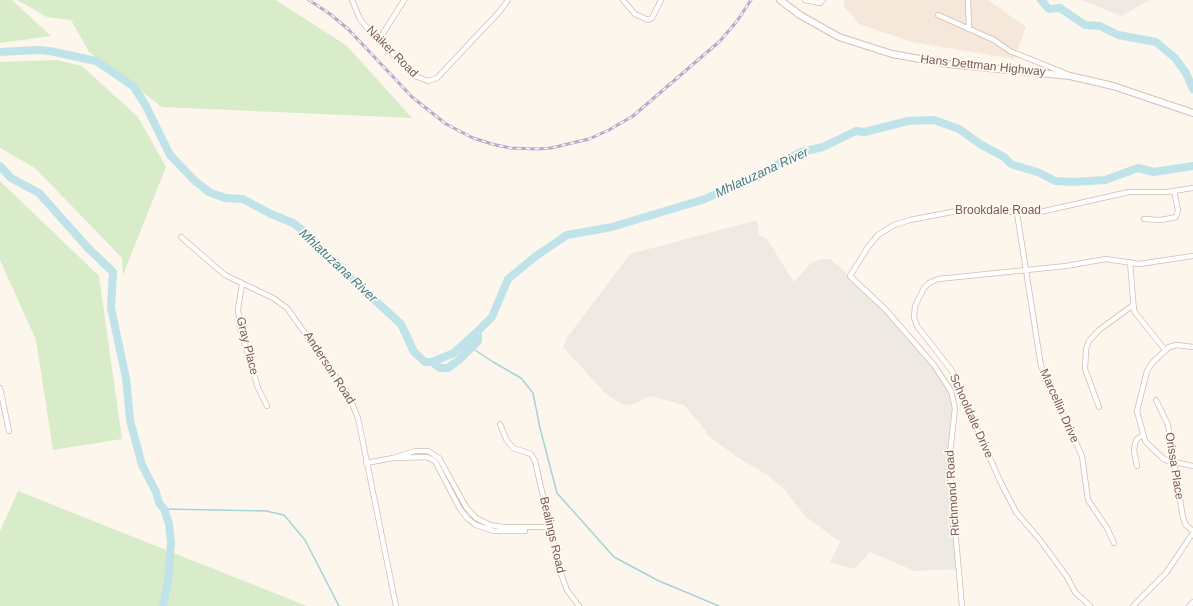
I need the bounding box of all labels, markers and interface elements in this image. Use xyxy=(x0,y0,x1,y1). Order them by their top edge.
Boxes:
street label: Naiker Road xyxy=(363,23,421,81)
street label: Hans Dettman Highway xyxy=(920,52,1046,80)
water label: Mhlatuzana River xyxy=(713,145,811,201)
street label: Brookdale Road xyxy=(955,204,1041,218)
water label: Mhlatuzana River xyxy=(296,226,380,306)
street label: Gray Place xyxy=(233,315,261,377)
street label: Anderson Road xyxy=(300,329,358,407)
street label: Marcellin Drive xyxy=(1036,367,1082,445)
street label: Schooldale Drive xyxy=(946,372,996,460)
street label: Orissa Place xyxy=(1162,431,1186,501)
street label: Richmond Road xyxy=(943,450,963,536)
street label: Bealings Road xyxy=(536,495,568,575)

